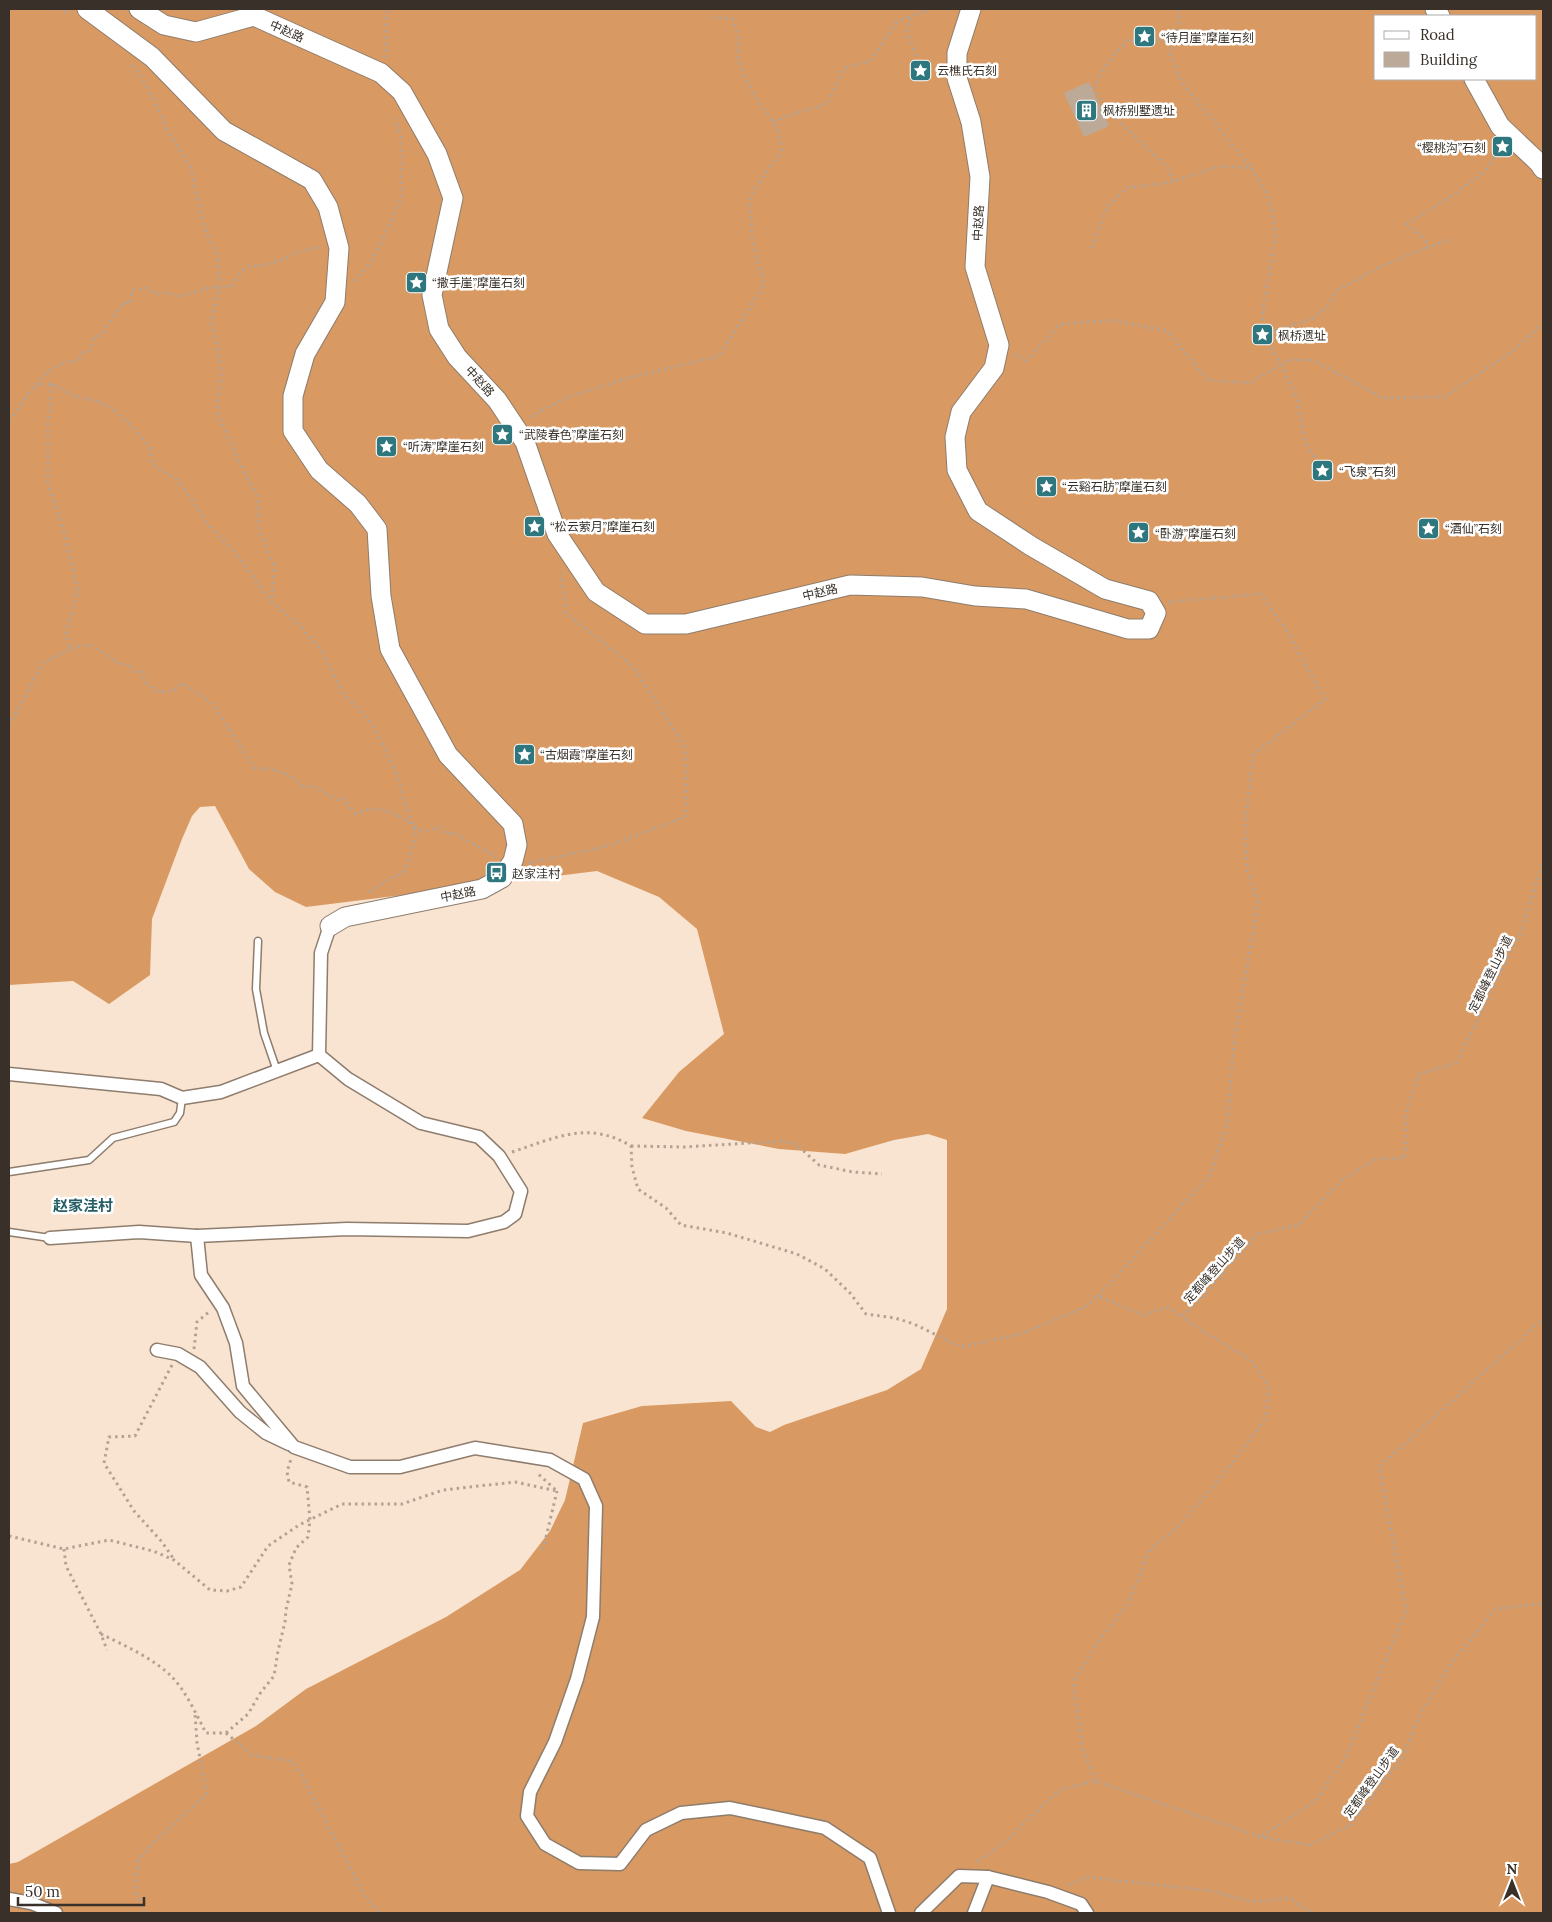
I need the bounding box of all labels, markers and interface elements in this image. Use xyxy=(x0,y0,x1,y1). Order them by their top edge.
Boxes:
legend xyxy=(1374,15,1537,80)
street label: 中赵路 xyxy=(267,17,307,45)
place icon: “待月崖”摩崖石刻 xyxy=(1133,25,1157,49)
text: Road xyxy=(1420,25,1455,44)
place label: “待月崖”摩崖石刻 xyxy=(1161,30,1254,45)
text: Building xyxy=(1420,50,1478,69)
place icon: 云樵氏石刻 xyxy=(909,58,933,82)
place label: 云樵氏石刻 xyxy=(937,63,997,78)
building icon: 枫桥别墅遗址 xyxy=(1075,98,1099,122)
place label: 枫桥别墅遗址 xyxy=(1103,103,1175,118)
place icon: “樱桃沟”石刻 xyxy=(1490,135,1514,159)
place label: “樱桃沟”石刻 xyxy=(1417,140,1486,155)
street label: 中赵路 xyxy=(970,205,986,241)
place icon: “撒手崖”摩崖石刻 xyxy=(404,270,428,294)
place label: “撒手崖”摩崖石刻 xyxy=(432,275,525,290)
place icon: 枫桥遗址 xyxy=(1250,323,1274,347)
place label: 枫桥遗址 xyxy=(1278,328,1326,343)
street label: 中赵路 xyxy=(462,363,498,399)
place icon: “武陵春色”摩崖石刻 xyxy=(491,422,515,446)
place label: “武陵春色”摩崖石刻 xyxy=(519,427,624,442)
place icon: “听涛”摩崖石刻 xyxy=(375,434,399,458)
place label: “听涛”摩崖石刻 xyxy=(403,439,484,454)
place icon: “飞泉”石刻 xyxy=(1311,459,1335,483)
place label: “飞泉”石刻 xyxy=(1339,464,1396,479)
place icon: “云谿石肪”摩崖石刻 xyxy=(1034,474,1058,498)
place label: “云谿石肪”摩崖石刻 xyxy=(1062,479,1167,494)
place icon: “松云萦月”摩崖石刻 xyxy=(522,514,546,538)
place icon: “酒仙”石刻 xyxy=(1417,516,1441,540)
place label: “松云萦月”摩崖石刻 xyxy=(550,519,655,534)
place icon: “卧游”摩崖石刻 xyxy=(1127,521,1151,545)
place label: “酒仙”石刻 xyxy=(1445,521,1502,536)
place label: “卧游”摩崖石刻 xyxy=(1155,526,1236,541)
street label: 中赵路 xyxy=(801,581,839,603)
place icon: “古烟霞”摩崖石刻 xyxy=(512,742,536,766)
place label: “古烟霞”摩崖石刻 xyxy=(540,747,633,762)
bus stop icon: 赵家洼村 xyxy=(484,861,508,885)
place label: 赵家洼村 xyxy=(512,866,561,881)
street label: 中赵路 xyxy=(439,883,477,905)
street label: 定都峰登山步道 xyxy=(1465,933,1515,1015)
district label: 赵家洼村 xyxy=(53,1196,113,1215)
street label: 定都峰登山步道 xyxy=(1180,1234,1248,1306)
street label: 定都峰登山步道 xyxy=(1340,1744,1402,1820)
north arrow xyxy=(1487,1857,1537,1907)
text: N xyxy=(1507,1860,1518,1878)
scale bar xyxy=(18,1874,144,1906)
text: 50 m xyxy=(25,1882,60,1901)

